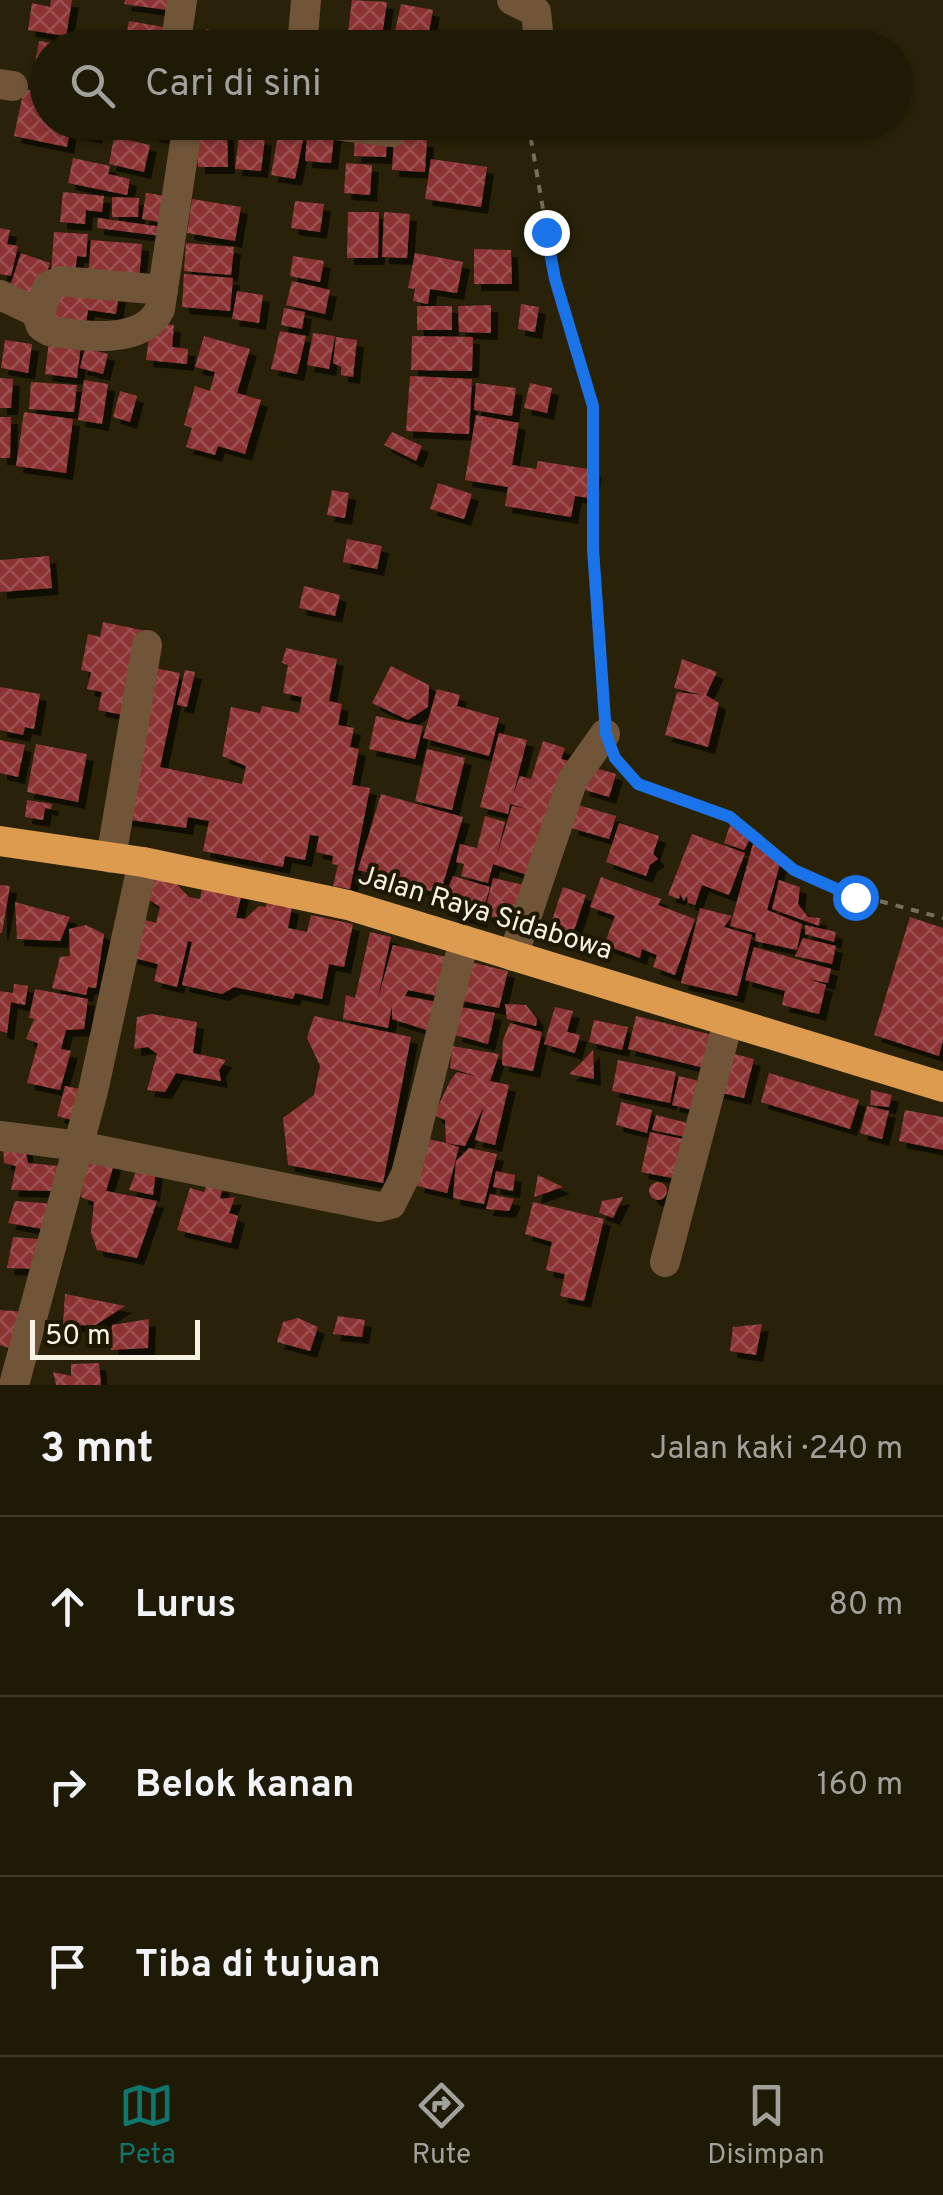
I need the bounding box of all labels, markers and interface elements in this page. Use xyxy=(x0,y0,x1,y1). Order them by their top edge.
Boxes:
search box xyxy=(30,30,913,140)
icon: search xyxy=(65,58,120,113)
text: Cari di sini xyxy=(145,61,322,110)
route end xyxy=(524,210,570,256)
street label: Jalan Raya Sidabowa xyxy=(354,858,616,970)
route start xyxy=(833,875,879,921)
scale bar xyxy=(30,1315,200,1360)
text: 50 m xyxy=(45,1319,111,1355)
text: 3 mnt xyxy=(40,1424,153,1477)
text: Jalan kaki · 240 m xyxy=(650,1430,903,1470)
icon: ahead xyxy=(40,1579,95,1634)
text: Lurus xyxy=(135,1582,236,1631)
text: 80 m xyxy=(829,1586,903,1626)
icon: right xyxy=(40,1759,95,1814)
text: Belok kanan xyxy=(135,1762,354,1811)
text: 160 m xyxy=(817,1766,903,1806)
icon: arrive xyxy=(40,1939,95,1994)
text: Tiba di tujuan xyxy=(135,1942,381,1991)
tab: Peta xyxy=(118,2078,176,2174)
tab: Rute xyxy=(412,2078,471,2174)
tab: Disimpan xyxy=(707,2078,825,2174)

